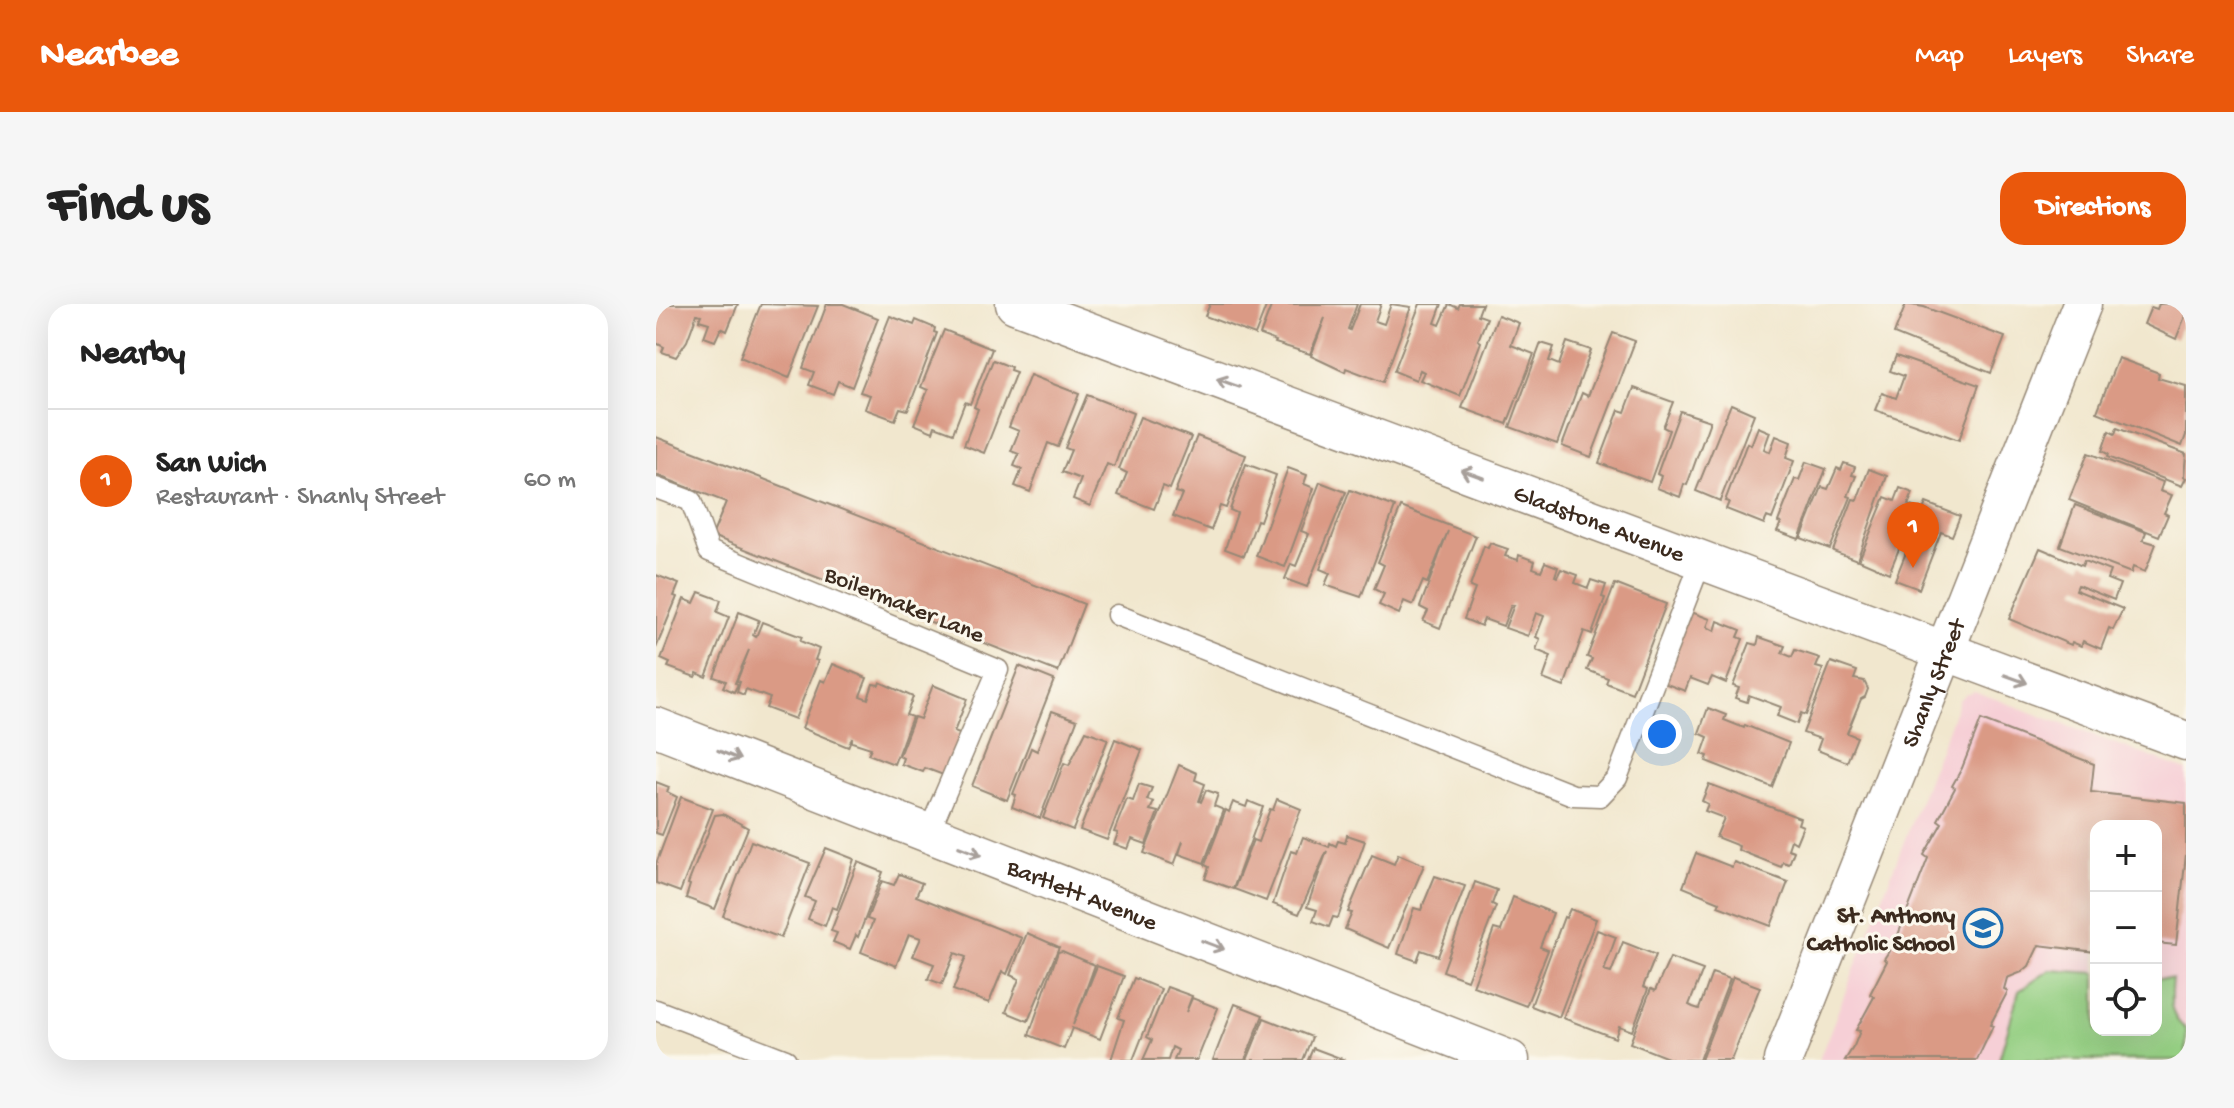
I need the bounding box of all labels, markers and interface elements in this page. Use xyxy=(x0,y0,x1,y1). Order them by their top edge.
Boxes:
text: Nearbee xyxy=(40,34,178,78)
text: Map xyxy=(1915,40,1964,73)
text: Layers xyxy=(2008,40,2082,73)
text: Share xyxy=(2126,40,2194,73)
button: Directions xyxy=(2000,172,2186,245)
text: Find us xyxy=(48,175,208,241)
text: Nearby xyxy=(80,336,185,376)
one-way arrow xyxy=(1216,375,1241,389)
text: San Wich xyxy=(156,448,266,483)
text: 1 xyxy=(101,466,111,497)
text: 60 m xyxy=(523,466,576,497)
one-way arrow xyxy=(1460,466,1484,480)
street label: Gladstone Avenue xyxy=(1509,480,1689,571)
text: Restaurant · Shanly Street xyxy=(156,483,444,514)
pin: 1 xyxy=(1887,502,1939,568)
street label: Boilermaker Lane xyxy=(819,561,988,652)
street label: Shanly Street xyxy=(1897,613,1975,752)
one-way arrow xyxy=(2003,673,2028,687)
your location xyxy=(1642,714,1682,754)
one-way arrow xyxy=(716,749,741,764)
map controls xyxy=(2090,820,2162,1036)
button: + xyxy=(2090,820,2162,892)
one-way arrow xyxy=(957,845,982,859)
street label: Bartlett Avenue xyxy=(1001,854,1161,939)
button: − xyxy=(2090,892,2162,964)
place label: St. Anthony Catholic School xyxy=(1807,903,1955,960)
school or university icon: St. Anthony Catholic School xyxy=(1962,907,2004,949)
one-way arrow xyxy=(1200,939,1225,953)
button: locate xyxy=(2090,964,2162,1036)

